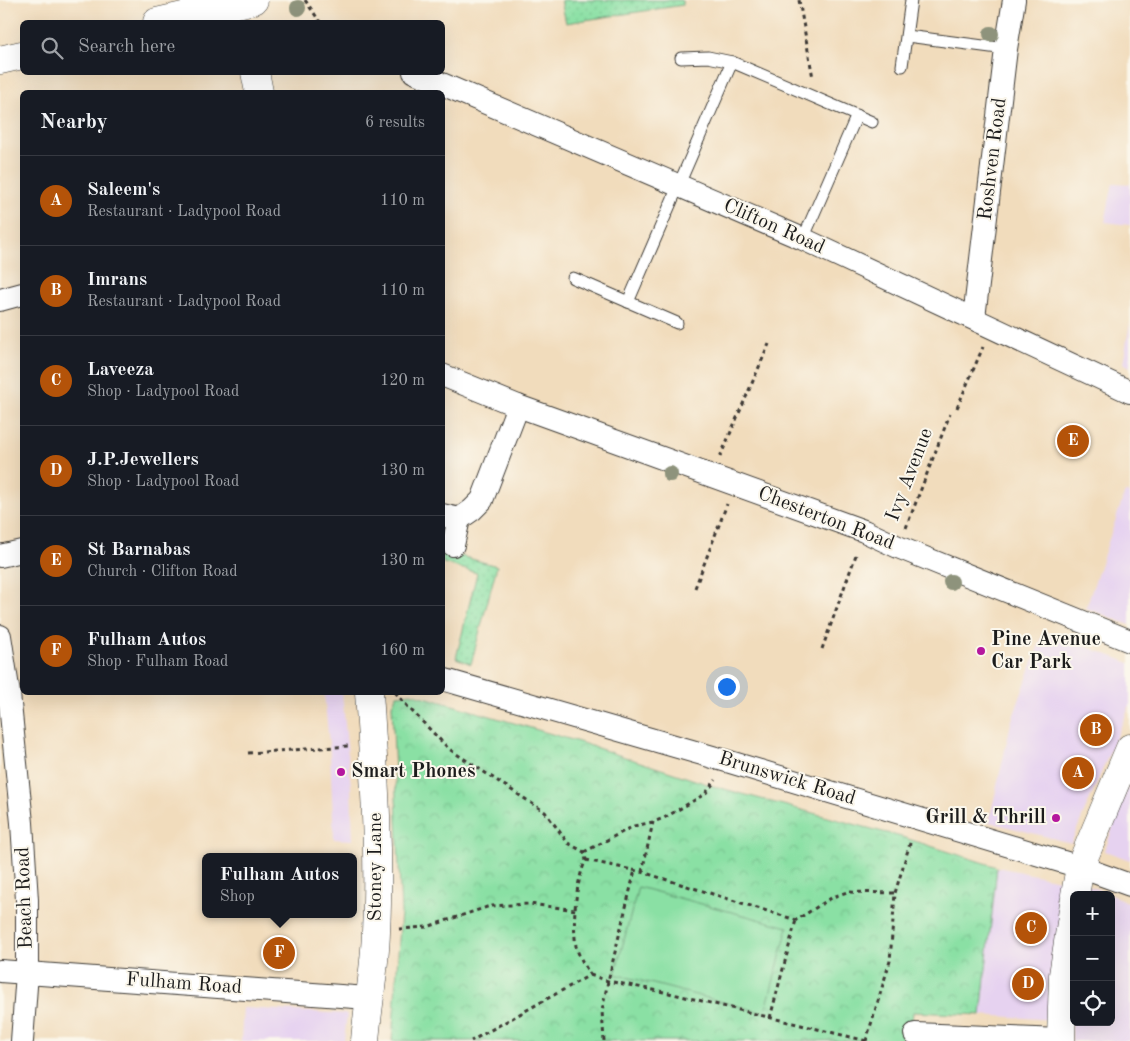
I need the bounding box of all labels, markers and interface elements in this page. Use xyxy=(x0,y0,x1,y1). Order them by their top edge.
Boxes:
search box xyxy=(20,20,445,75)
icon: search xyxy=(38,34,66,62)
text: Search here xyxy=(78,38,175,57)
street label: Roshven Road xyxy=(976,96,1010,222)
text: Nearby xyxy=(40,112,108,133)
text: 6 results xyxy=(365,115,425,131)
text: Saleem's xyxy=(87,181,160,200)
text: A xyxy=(50,193,62,209)
text: 110 m xyxy=(380,193,425,209)
street label: Clifton Road xyxy=(720,196,828,258)
text: Restaurant · Ladypool Road xyxy=(87,204,281,220)
text: Imrans xyxy=(87,271,147,290)
text: B xyxy=(50,283,62,299)
text: 110 m xyxy=(380,283,425,299)
text: Restaurant · Ladypool Road xyxy=(87,294,281,310)
text: Laveeza xyxy=(87,361,154,380)
text: C xyxy=(51,373,61,389)
text: 120 m xyxy=(380,373,425,389)
text: Shop · Ladypool Road xyxy=(87,384,239,400)
pin: E xyxy=(1057,422,1089,460)
street label: Ivy Avenue xyxy=(883,426,937,524)
text: J.P.Jewellers xyxy=(87,451,199,470)
text: D xyxy=(50,463,62,479)
text: 130 m xyxy=(380,463,425,479)
text: Shop · Ladypool Road xyxy=(87,474,239,490)
street label: Chesterton Road xyxy=(755,484,897,554)
text: St Barnabas xyxy=(87,541,190,560)
text: E xyxy=(50,553,62,569)
text: 130 m xyxy=(380,553,425,569)
text: Church · Clifton Road xyxy=(87,564,238,580)
place label: Pine Avenue Car Park xyxy=(991,630,1101,673)
text: Fulham Autos xyxy=(87,631,206,650)
text: F xyxy=(51,643,61,659)
text: 160 m xyxy=(380,643,425,659)
marker: Pine Avenue Car Park xyxy=(975,645,987,657)
text: Shop · Fulham Road xyxy=(87,654,228,670)
your location xyxy=(714,674,740,700)
pin: B xyxy=(1080,711,1112,749)
street label: Brunswick Road xyxy=(716,749,858,809)
pin: A xyxy=(1062,754,1094,792)
place label: Smart Phones xyxy=(351,762,476,782)
marker: Smart Phones xyxy=(335,766,347,778)
place label: Grill & Thrill xyxy=(925,808,1046,828)
marker: Grill & Thrill xyxy=(1050,812,1062,824)
street label: Stoney Lane xyxy=(366,813,386,921)
street label: Beach Road xyxy=(13,846,37,950)
popup xyxy=(202,853,357,918)
text: Fulham Autos xyxy=(220,866,339,885)
text: Shop xyxy=(220,889,255,905)
map controls xyxy=(1070,891,1115,1026)
button: + xyxy=(1070,891,1115,936)
pin: C xyxy=(1015,909,1047,947)
pin: F xyxy=(263,934,295,972)
button: − xyxy=(1070,936,1115,981)
pin: D xyxy=(1012,965,1044,1003)
street label: Fulham Road xyxy=(125,970,243,998)
button: locate xyxy=(1070,981,1115,1026)

